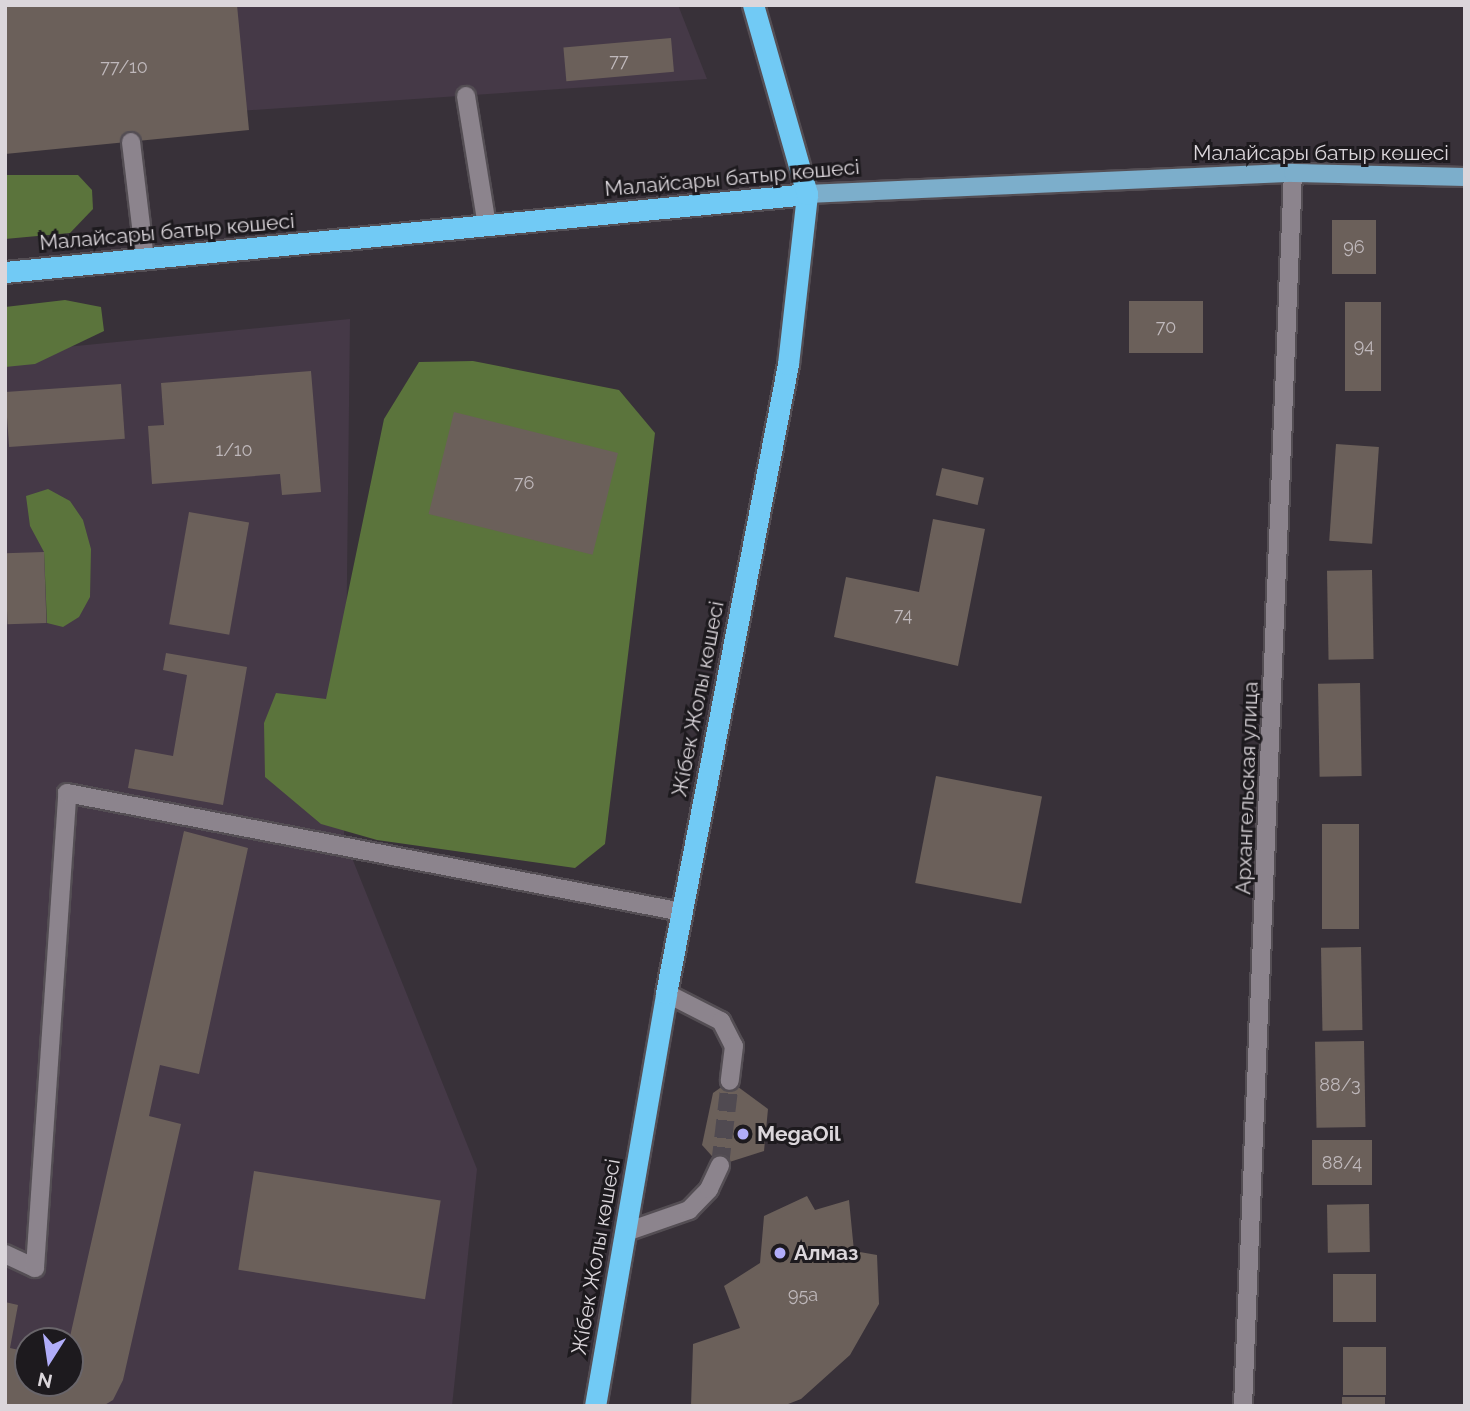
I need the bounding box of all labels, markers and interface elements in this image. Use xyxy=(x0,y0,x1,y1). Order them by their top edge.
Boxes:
house number: 77 xyxy=(609,50,629,72)
house number: 77/10 xyxy=(100,56,148,78)
street label: Малайсары батыр көшесі xyxy=(1193,140,1449,166)
street label: Малайсары батыр көшесі xyxy=(604,154,860,202)
street label: Малайсары батыр көшесі xyxy=(39,208,295,256)
house number: 96 xyxy=(1343,236,1365,258)
house number: 70 xyxy=(1156,316,1176,338)
house number: 94 xyxy=(1354,335,1374,357)
house number: 1/10 xyxy=(216,439,252,461)
house number: 76 xyxy=(514,472,534,494)
street label: Жібек Жолы көшесі xyxy=(667,599,729,799)
house number: 74 xyxy=(894,604,912,626)
street label: Архангельская улица xyxy=(1231,681,1263,895)
house number: 88/3 xyxy=(1319,1074,1361,1096)
place label: MegaOil xyxy=(757,1121,841,1147)
marker: MegaOil xyxy=(735,1126,751,1142)
house number: 88/4 xyxy=(1322,1152,1362,1174)
street label: Жібек Жолы көшесі xyxy=(566,1157,626,1357)
place label: Алмаз xyxy=(794,1240,858,1266)
marker: Алмаз xyxy=(772,1245,788,1261)
house number: 95а xyxy=(788,1284,818,1306)
north arrow xyxy=(14,1327,84,1397)
text: N xyxy=(36,1368,54,1393)

